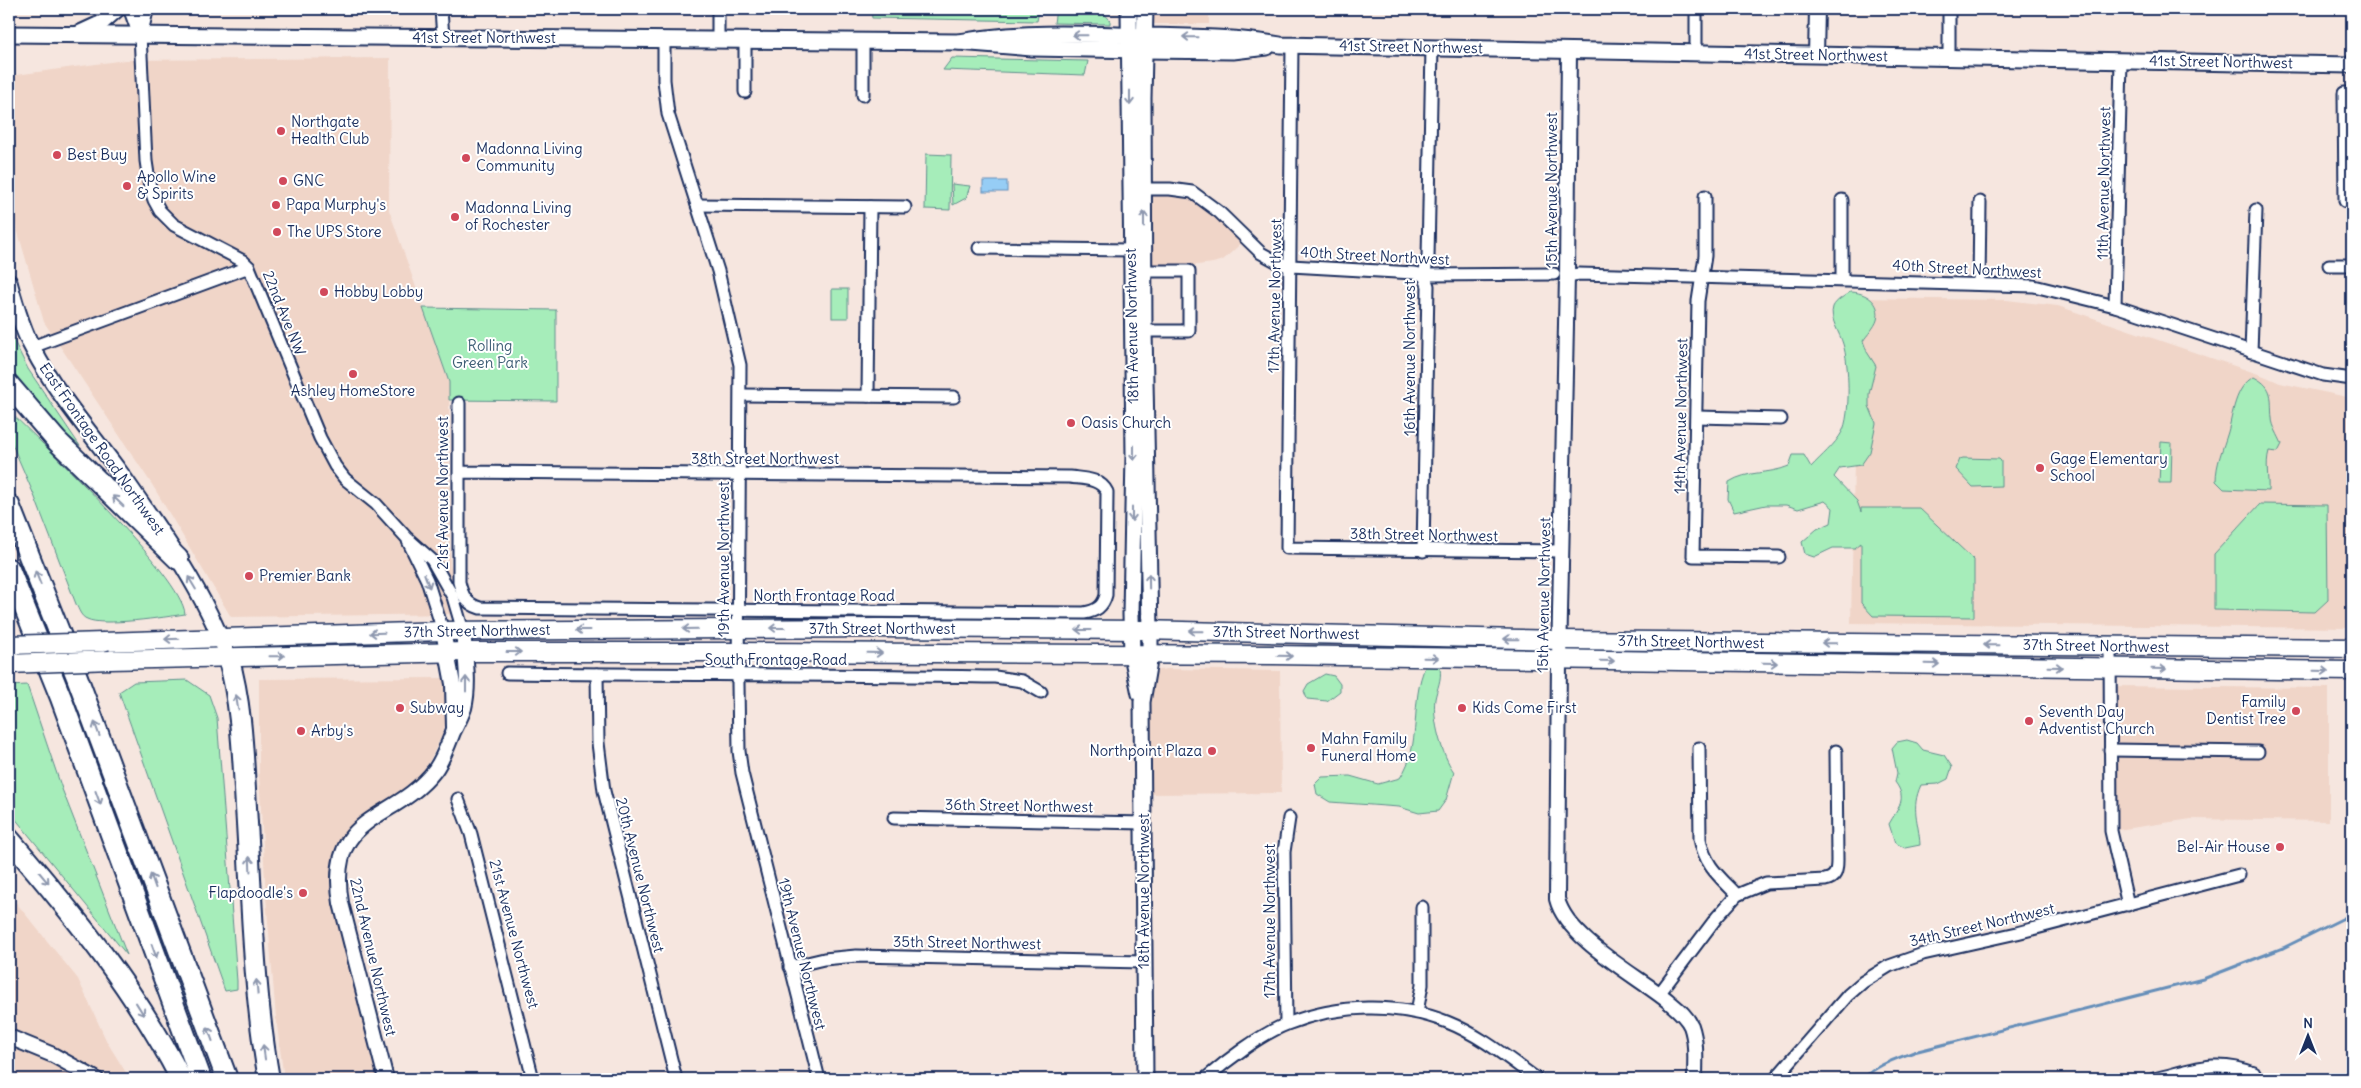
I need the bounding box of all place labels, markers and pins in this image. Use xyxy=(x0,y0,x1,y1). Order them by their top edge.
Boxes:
place label: Northgate Health Club xyxy=(291,112,369,148)
marker: Northgate Health Club xyxy=(275,125,287,137)
place label: Madonna Living Community xyxy=(476,139,583,175)
place label: Best Buy xyxy=(67,145,127,164)
marker: Best Buy xyxy=(51,149,63,161)
marker: Madonna Living Community xyxy=(460,152,472,164)
place label: Apollo Wine & Spirits xyxy=(137,167,216,203)
place label: GNC xyxy=(293,171,324,190)
marker: GNC xyxy=(277,175,289,187)
marker: Apollo Wine & Spirits xyxy=(121,180,133,192)
place label: Papa Murphy's xyxy=(286,195,386,214)
place label: Madonna Living of Rochester xyxy=(465,198,572,234)
marker: Papa Murphy's xyxy=(270,199,282,211)
marker: Madonna Living of Rochester xyxy=(449,211,461,223)
place label: The UPS Store xyxy=(287,222,382,241)
marker: The UPS Store xyxy=(271,226,283,238)
place label: Hobby Lobby xyxy=(334,282,423,301)
marker: Hobby Lobby xyxy=(318,286,330,298)
marker: Ashley HomeStore xyxy=(347,368,359,380)
place label: Ashley HomeStore xyxy=(291,381,415,400)
place label: Oasis Church xyxy=(1081,413,1172,432)
marker: Oasis Church xyxy=(1065,417,1077,429)
place label: Gage Elementary School xyxy=(2050,449,2168,485)
marker: Gage Elementary School xyxy=(2034,462,2046,474)
place label: Premier Bank xyxy=(259,566,351,585)
marker: Premier Bank xyxy=(243,570,255,582)
place label: Family Dentist Tree xyxy=(2206,692,2286,728)
place label: Subway xyxy=(410,698,464,717)
place label: Kids Come First xyxy=(1472,698,1577,717)
marker: Subway xyxy=(394,702,406,714)
marker: Kids Come First xyxy=(1456,702,1468,714)
place label: Seventh Day Adventist Church xyxy=(2039,702,2155,738)
marker: Family Dentist Tree xyxy=(2290,705,2302,717)
marker: Seventh Day Adventist Church xyxy=(2023,715,2035,727)
place label: Arby's xyxy=(311,721,353,740)
marker: Arby's xyxy=(295,725,307,737)
place label: Mahn Family Funeral Home xyxy=(1321,729,1416,765)
place label: Northpoint Plaza xyxy=(1089,741,1202,760)
marker: Mahn Family Funeral Home xyxy=(1305,742,1317,754)
marker: Northpoint Plaza xyxy=(1206,745,1218,757)
place label: Bel-Air House xyxy=(2177,837,2270,856)
marker: Bel-Air House xyxy=(2274,841,2286,853)
place label: Flapdoodle's xyxy=(208,883,293,902)
marker: Flapdoodle's xyxy=(297,887,309,899)

